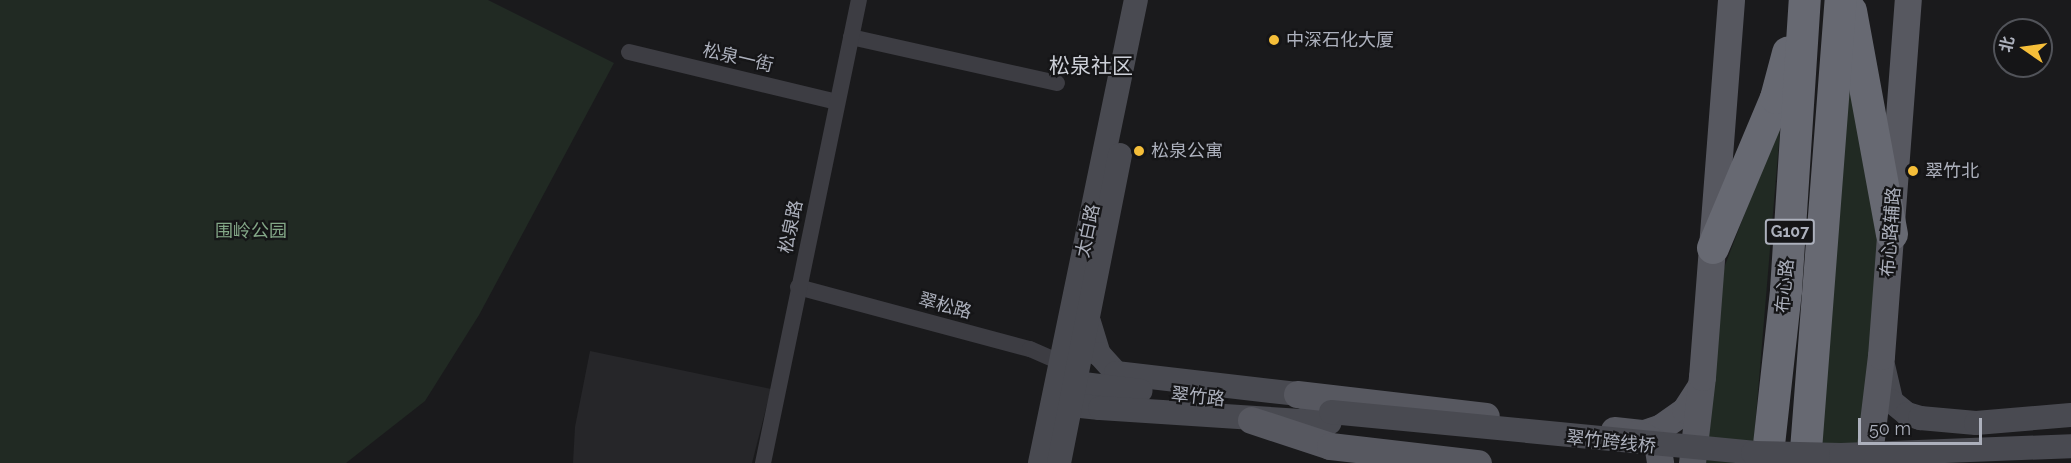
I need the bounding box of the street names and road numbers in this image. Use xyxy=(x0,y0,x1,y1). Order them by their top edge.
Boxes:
street label: 松泉一街 xyxy=(700,39,776,77)
street label: 布心路辅路 xyxy=(1877,186,1905,278)
street label: 松泉路 xyxy=(775,198,807,256)
street label: 太白路 xyxy=(1072,202,1104,260)
road number: G107 xyxy=(1764,219,1816,245)
street label: 布心路 xyxy=(1772,258,1798,314)
street label: 翠松路 xyxy=(916,289,974,323)
street label: 翠竹路 xyxy=(1170,383,1226,411)
street label: 翠竹跨线桥 xyxy=(1565,427,1657,457)

